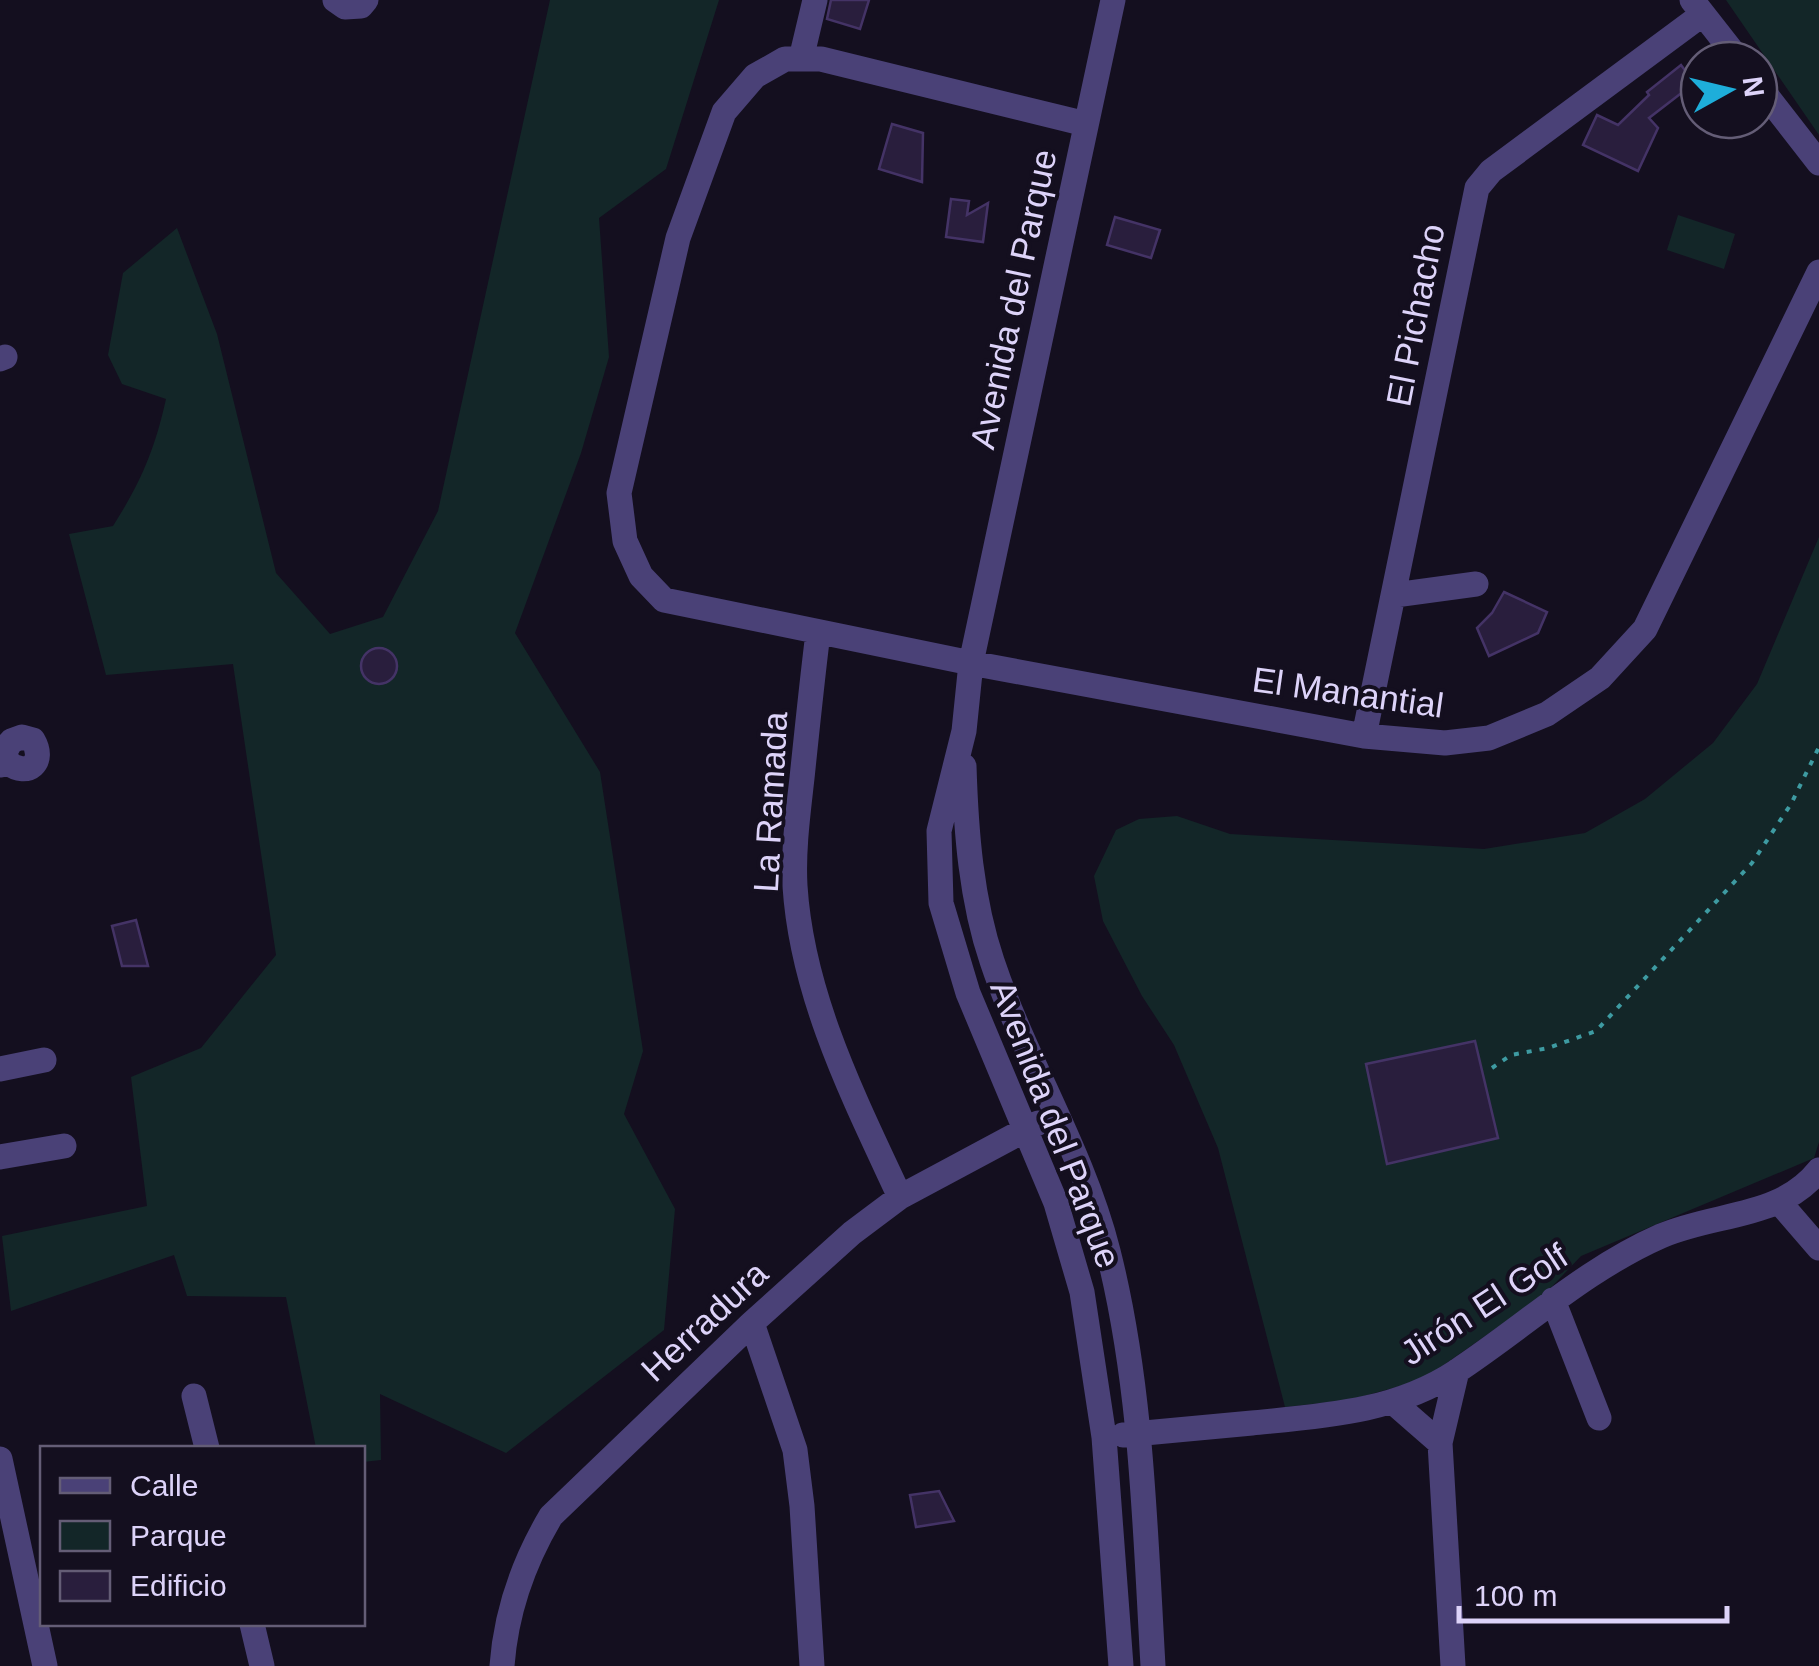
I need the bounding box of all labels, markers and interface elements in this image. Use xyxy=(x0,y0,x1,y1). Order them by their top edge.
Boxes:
north arrow xyxy=(1679,40,1779,140)
text: N xyxy=(1737,74,1770,99)
street label: Avenida del Parque xyxy=(962,146,1064,452)
street label: El Pichacho xyxy=(1378,221,1452,409)
street label: El Manantial xyxy=(1250,659,1446,725)
street label: La Ramada xyxy=(746,710,794,893)
street label: Avenida del Parque xyxy=(983,975,1129,1273)
street label: Jirón El Golf xyxy=(1393,1236,1575,1372)
street label: Herradura xyxy=(633,1253,775,1389)
legend xyxy=(40,1446,365,1626)
text: Calle xyxy=(130,1469,198,1502)
text: Parque xyxy=(130,1519,227,1552)
scale bar xyxy=(1459,1561,1726,1623)
text: Edificio xyxy=(130,1569,227,1602)
text: 100 m xyxy=(1474,1579,1557,1612)

